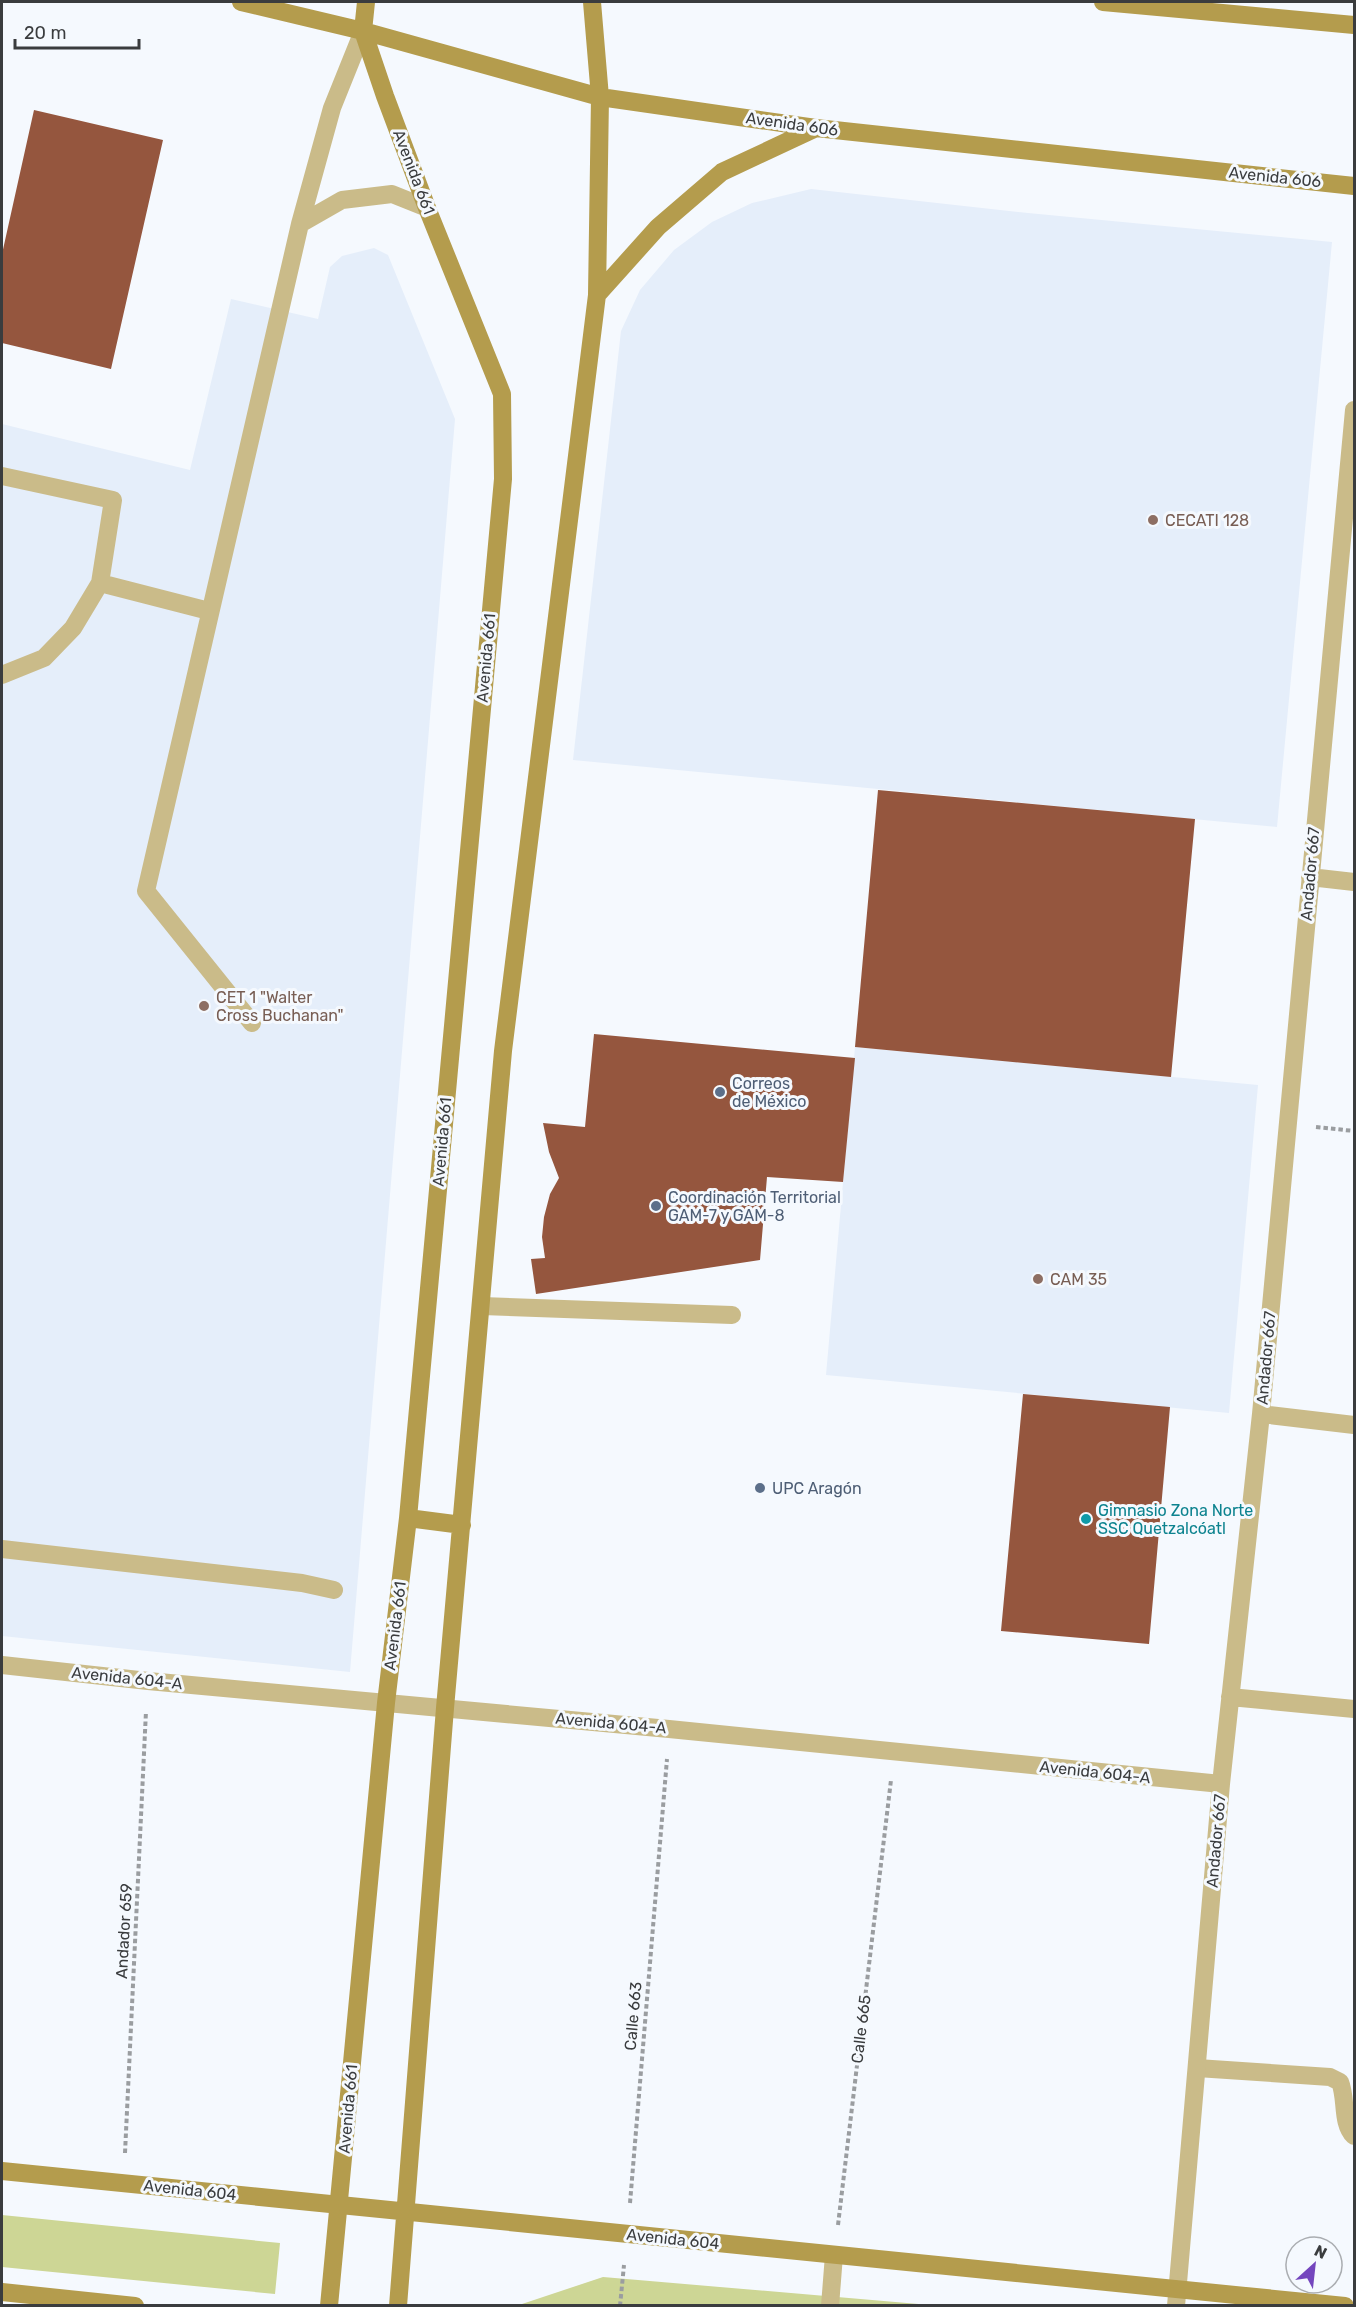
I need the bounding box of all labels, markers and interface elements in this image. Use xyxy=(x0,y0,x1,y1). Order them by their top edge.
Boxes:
scale bar xyxy=(15,12,140,50)
text: 20 m xyxy=(24,22,66,44)
street label: Avenida 606 xyxy=(745,108,840,140)
street label: Avenida 661 xyxy=(389,127,439,217)
street label: Avenida 606 xyxy=(1228,163,1323,191)
place label: CECATI 128 xyxy=(1165,511,1249,530)
marker: CECATI 128 xyxy=(1146,513,1160,527)
street label: Avenida 661 xyxy=(473,613,499,703)
street label: Andador 667 xyxy=(1296,826,1324,922)
place label: CET 1 "Walter Cross Buchanan" xyxy=(216,988,343,1025)
marker: CET 1 "Walter Cross Buchanan" xyxy=(197,999,211,1013)
place label: Correos de México xyxy=(732,1074,806,1111)
marker: Correos de México xyxy=(713,1085,727,1099)
street label: Avenida 661 xyxy=(429,1097,455,1187)
place label: Coordinación Territorial GAM-7 y GAM-8 xyxy=(668,1188,841,1225)
marker: Coordinación Territorial GAM-7 y GAM-8 xyxy=(649,1199,663,1213)
place label: CAM 35 xyxy=(1050,1270,1107,1289)
marker: CAM 35 xyxy=(1031,1272,1045,1286)
street label: Andador 667 xyxy=(1252,1310,1280,1406)
place label: UPC Aragón xyxy=(772,1479,862,1498)
marker: UPC Aragón xyxy=(753,1481,767,1495)
place label: Gimnasio Zona Norte SSC Quetzalcóatl xyxy=(1098,1501,1253,1538)
marker: Gimnasio Zona Norte SSC Quetzalcóatl xyxy=(1079,1512,1093,1526)
street label: Avenida 661 xyxy=(380,1580,410,1672)
street label: Avenida 604-A xyxy=(71,1663,184,1693)
street label: Avenida 604-A xyxy=(555,1709,668,1737)
street label: Avenida 604-A xyxy=(1039,1757,1152,1787)
street label: Andador 667 xyxy=(1202,1793,1230,1889)
street label: Andador 659 xyxy=(112,1883,136,1979)
street label: Calle 663 xyxy=(621,1981,645,2051)
street label: Calle 665 xyxy=(847,1994,875,2064)
street label: Avenida 661 xyxy=(335,2064,361,2154)
street label: Avenida 604 xyxy=(143,2176,237,2204)
street label: Avenida 604 xyxy=(626,2225,720,2253)
north arrow xyxy=(1284,2235,1344,2295)
text: N xyxy=(1311,2241,1330,2263)

